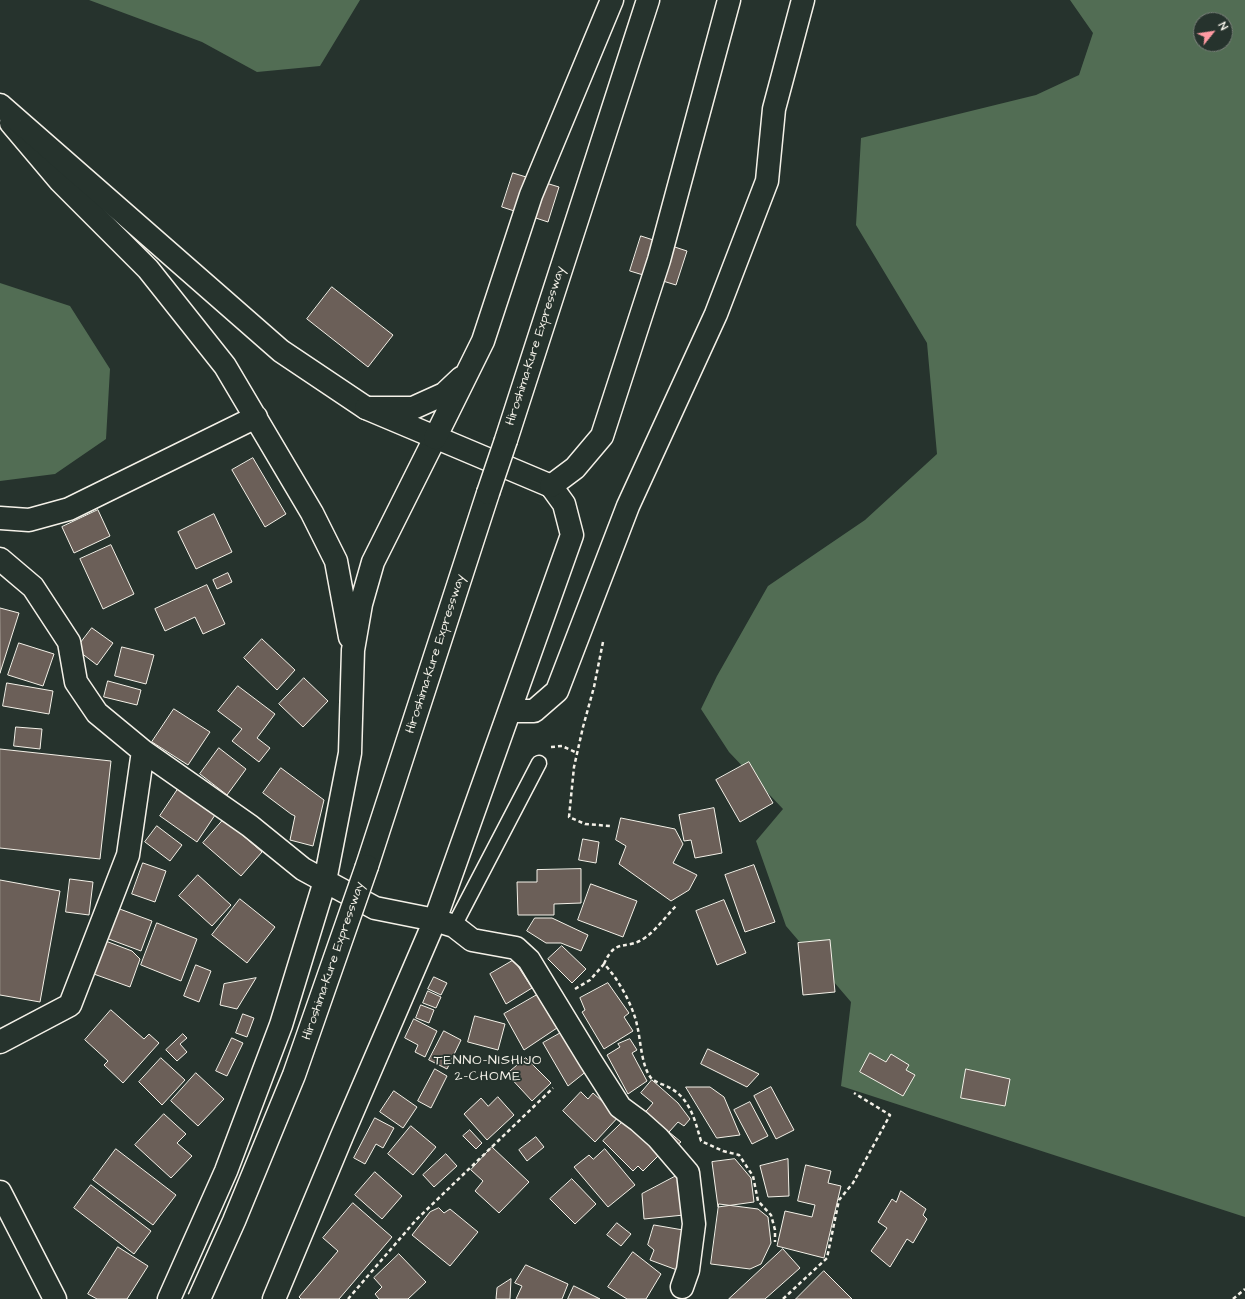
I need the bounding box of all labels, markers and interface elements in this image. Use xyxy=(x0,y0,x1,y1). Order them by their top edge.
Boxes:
north arrow xyxy=(1193,12,1233,52)
text: N xyxy=(1215,20,1231,33)
street label: Hiroshima-Kure Expressway xyxy=(503,264,569,428)
street label: Hiroshima-Kure Expressway xyxy=(403,572,469,736)
street label: Hiroshima-Kure Expressway xyxy=(300,880,368,1042)
district label: TENNO-NISHIJO 2-CHOME xyxy=(434,1053,542,1086)

